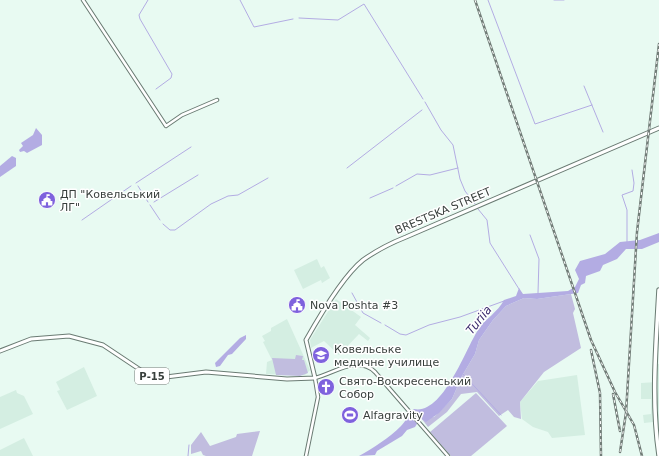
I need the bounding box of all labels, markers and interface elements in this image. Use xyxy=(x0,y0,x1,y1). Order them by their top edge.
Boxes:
street label: BRESTSKA STREET xyxy=(393,185,493,237)
place label: ДП "Ковельський ЛГ" xyxy=(60,188,160,214)
public building icon: ДП "Ковельський ЛГ" xyxy=(37,190,57,210)
public building icon: Nova Poshta #3 xyxy=(287,295,307,315)
place label: Nova Poshta #3 xyxy=(310,299,398,312)
water label: Turiia xyxy=(463,303,495,337)
place label: Ковельське медичне училище xyxy=(334,343,439,369)
school or university icon: Ковельське медичне училище xyxy=(311,345,331,365)
road number: Р-15 xyxy=(135,368,169,384)
place label: Свято-Воскресенський Собор xyxy=(339,375,471,401)
church icon: Свято-Воскресенський Собор xyxy=(316,377,336,397)
sports icon: Alfagravity xyxy=(340,405,360,425)
place label: Alfagravity xyxy=(363,409,423,422)

